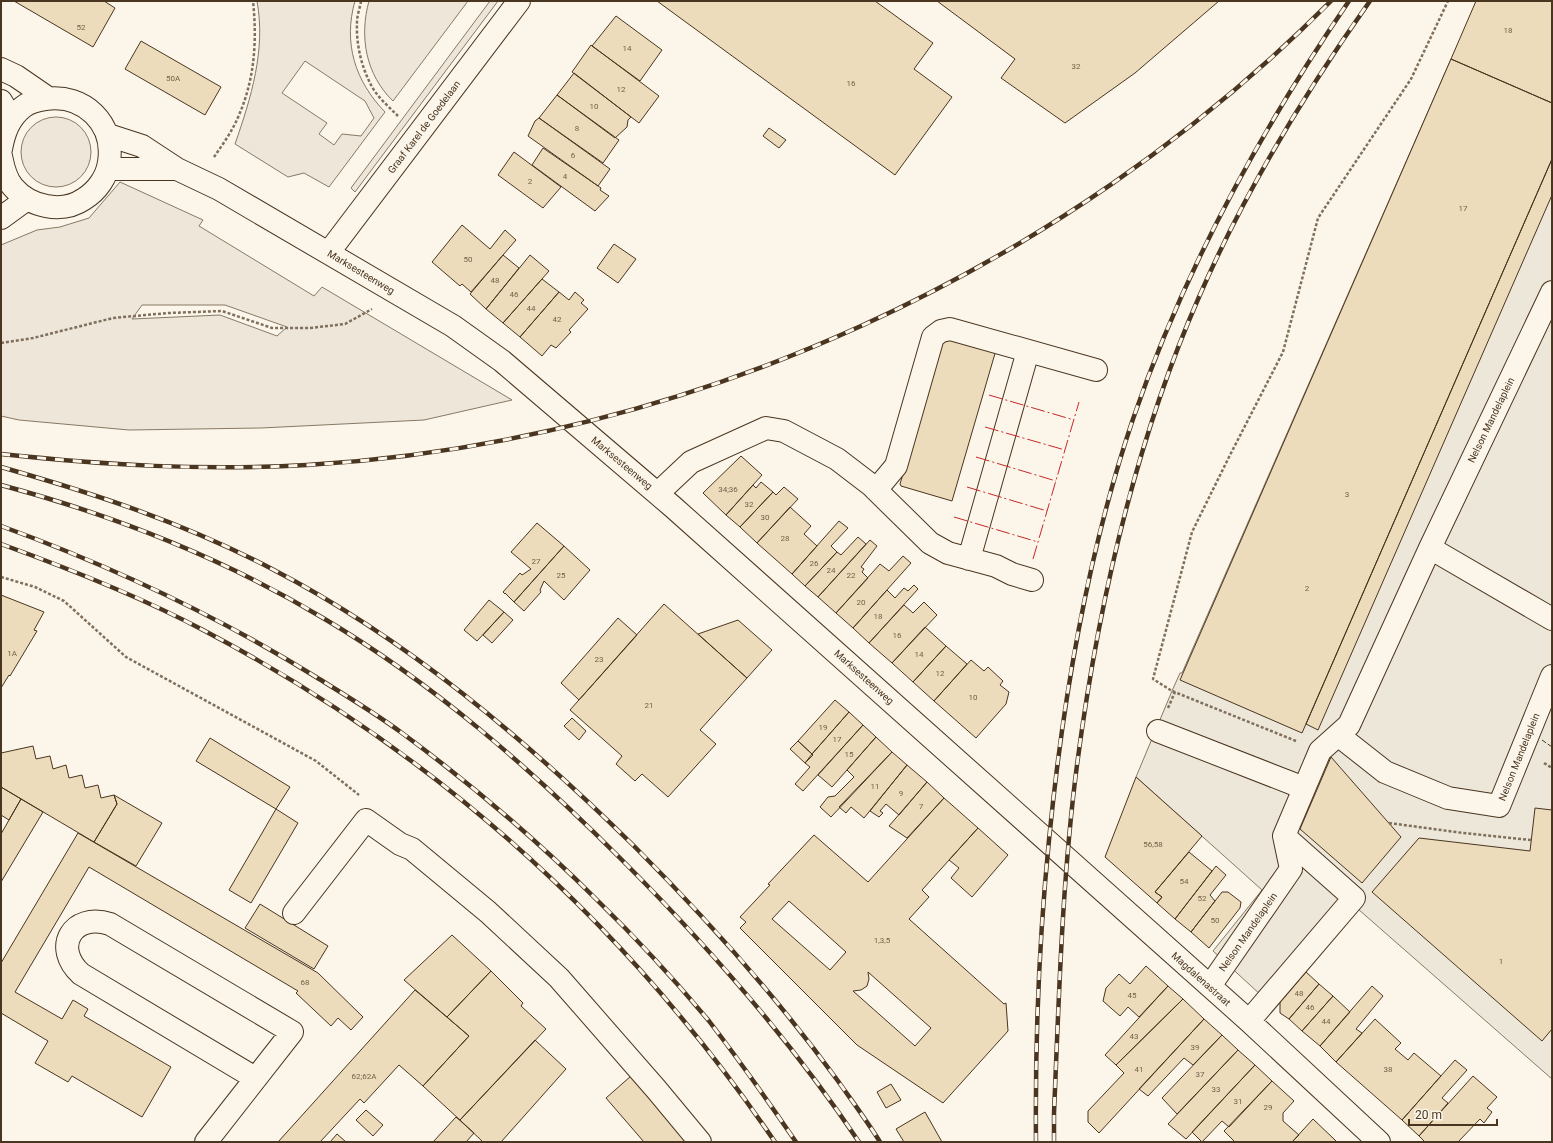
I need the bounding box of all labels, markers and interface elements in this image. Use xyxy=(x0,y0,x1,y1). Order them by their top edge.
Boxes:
house number: 52 xyxy=(77,23,86,32)
house number: 18 xyxy=(1504,26,1513,35)
house number: 14 xyxy=(623,44,632,53)
house number: 32 xyxy=(1072,62,1081,71)
house number: 50A xyxy=(166,74,181,83)
street label: Graaf Karel de Goedelaan xyxy=(386,79,462,175)
house number: 16 xyxy=(847,79,856,88)
house number: 12 xyxy=(617,85,626,94)
house number: 10 xyxy=(590,102,599,111)
house number: 8 xyxy=(575,124,580,133)
house number: 6 xyxy=(571,151,576,160)
house number: 4 xyxy=(563,172,568,181)
house number: 2 xyxy=(528,177,533,186)
house number: 17 xyxy=(1459,204,1468,213)
street label: Marksesteenweg xyxy=(326,248,396,296)
house number: 50 xyxy=(464,255,473,264)
house number: 48 xyxy=(491,276,500,285)
house number: 46 xyxy=(510,290,519,299)
house number: 44 xyxy=(527,304,536,313)
house number: 42 xyxy=(553,315,562,324)
street label: Nelson Mandelaplein xyxy=(1466,376,1516,464)
street label: Marksesteenweg xyxy=(589,434,655,492)
house number: 34;36 xyxy=(718,485,738,494)
house number: 3 xyxy=(1345,490,1349,499)
house number: 32 xyxy=(745,500,754,509)
house number: 30 xyxy=(761,513,770,522)
house number: 28 xyxy=(781,534,790,543)
house number: 27 xyxy=(532,557,541,566)
house number: 26 xyxy=(810,559,819,568)
house number: 24 xyxy=(827,566,836,575)
house number: 25 xyxy=(557,571,566,580)
house number: 22 xyxy=(847,571,856,580)
house number: 2 xyxy=(1305,584,1310,593)
house number: 20 xyxy=(857,598,866,607)
house number: 18 xyxy=(874,612,883,621)
house number: 16 xyxy=(893,631,902,640)
street label: Marksesteenweg xyxy=(832,647,896,707)
house number: 1A xyxy=(7,649,18,658)
house number: 14 xyxy=(915,650,924,659)
house number: 23 xyxy=(595,655,604,664)
house number: 12 xyxy=(936,669,945,678)
house number: 10 xyxy=(969,693,978,702)
house number: 21 xyxy=(645,701,654,710)
street label: Nelson Mandelaplein xyxy=(1496,712,1542,802)
house number: 19 xyxy=(819,723,828,732)
house number: 17 xyxy=(833,735,842,744)
house number: 15 xyxy=(845,750,854,759)
house number: 11 xyxy=(871,782,880,791)
house number: 9 xyxy=(899,789,903,798)
house number: 7 xyxy=(919,802,924,811)
house number: 56,58 xyxy=(1143,840,1163,849)
house number: 54 xyxy=(1180,877,1189,886)
street label: Nelson Mandelaplein xyxy=(1217,891,1279,973)
house number: 52 xyxy=(1198,894,1207,903)
house number: 50 xyxy=(1211,916,1220,925)
house number: 1,3,5 xyxy=(874,936,891,945)
street label: Magdalenastraat xyxy=(1169,950,1233,1008)
house number: 1 xyxy=(1499,957,1503,966)
house number: 68 xyxy=(301,978,310,987)
house number: 48 xyxy=(1295,989,1304,998)
house number: 45 xyxy=(1128,991,1137,1000)
house number: 46 xyxy=(1306,1003,1315,1012)
house number: 44 xyxy=(1322,1017,1331,1026)
house number: 43 xyxy=(1130,1032,1139,1041)
house number: 39 xyxy=(1191,1043,1200,1052)
house number: 41 xyxy=(1135,1065,1144,1074)
house number: 38 xyxy=(1384,1065,1393,1074)
house number: 37 xyxy=(1196,1070,1205,1079)
house number: 62;62A xyxy=(352,1072,377,1081)
house number: 33 xyxy=(1212,1085,1221,1094)
house number: 31 xyxy=(1234,1097,1243,1106)
scale bar xyxy=(1409,1101,1497,1127)
house number: 29 xyxy=(1264,1103,1273,1112)
text: 20 m xyxy=(1415,1108,1442,1122)

